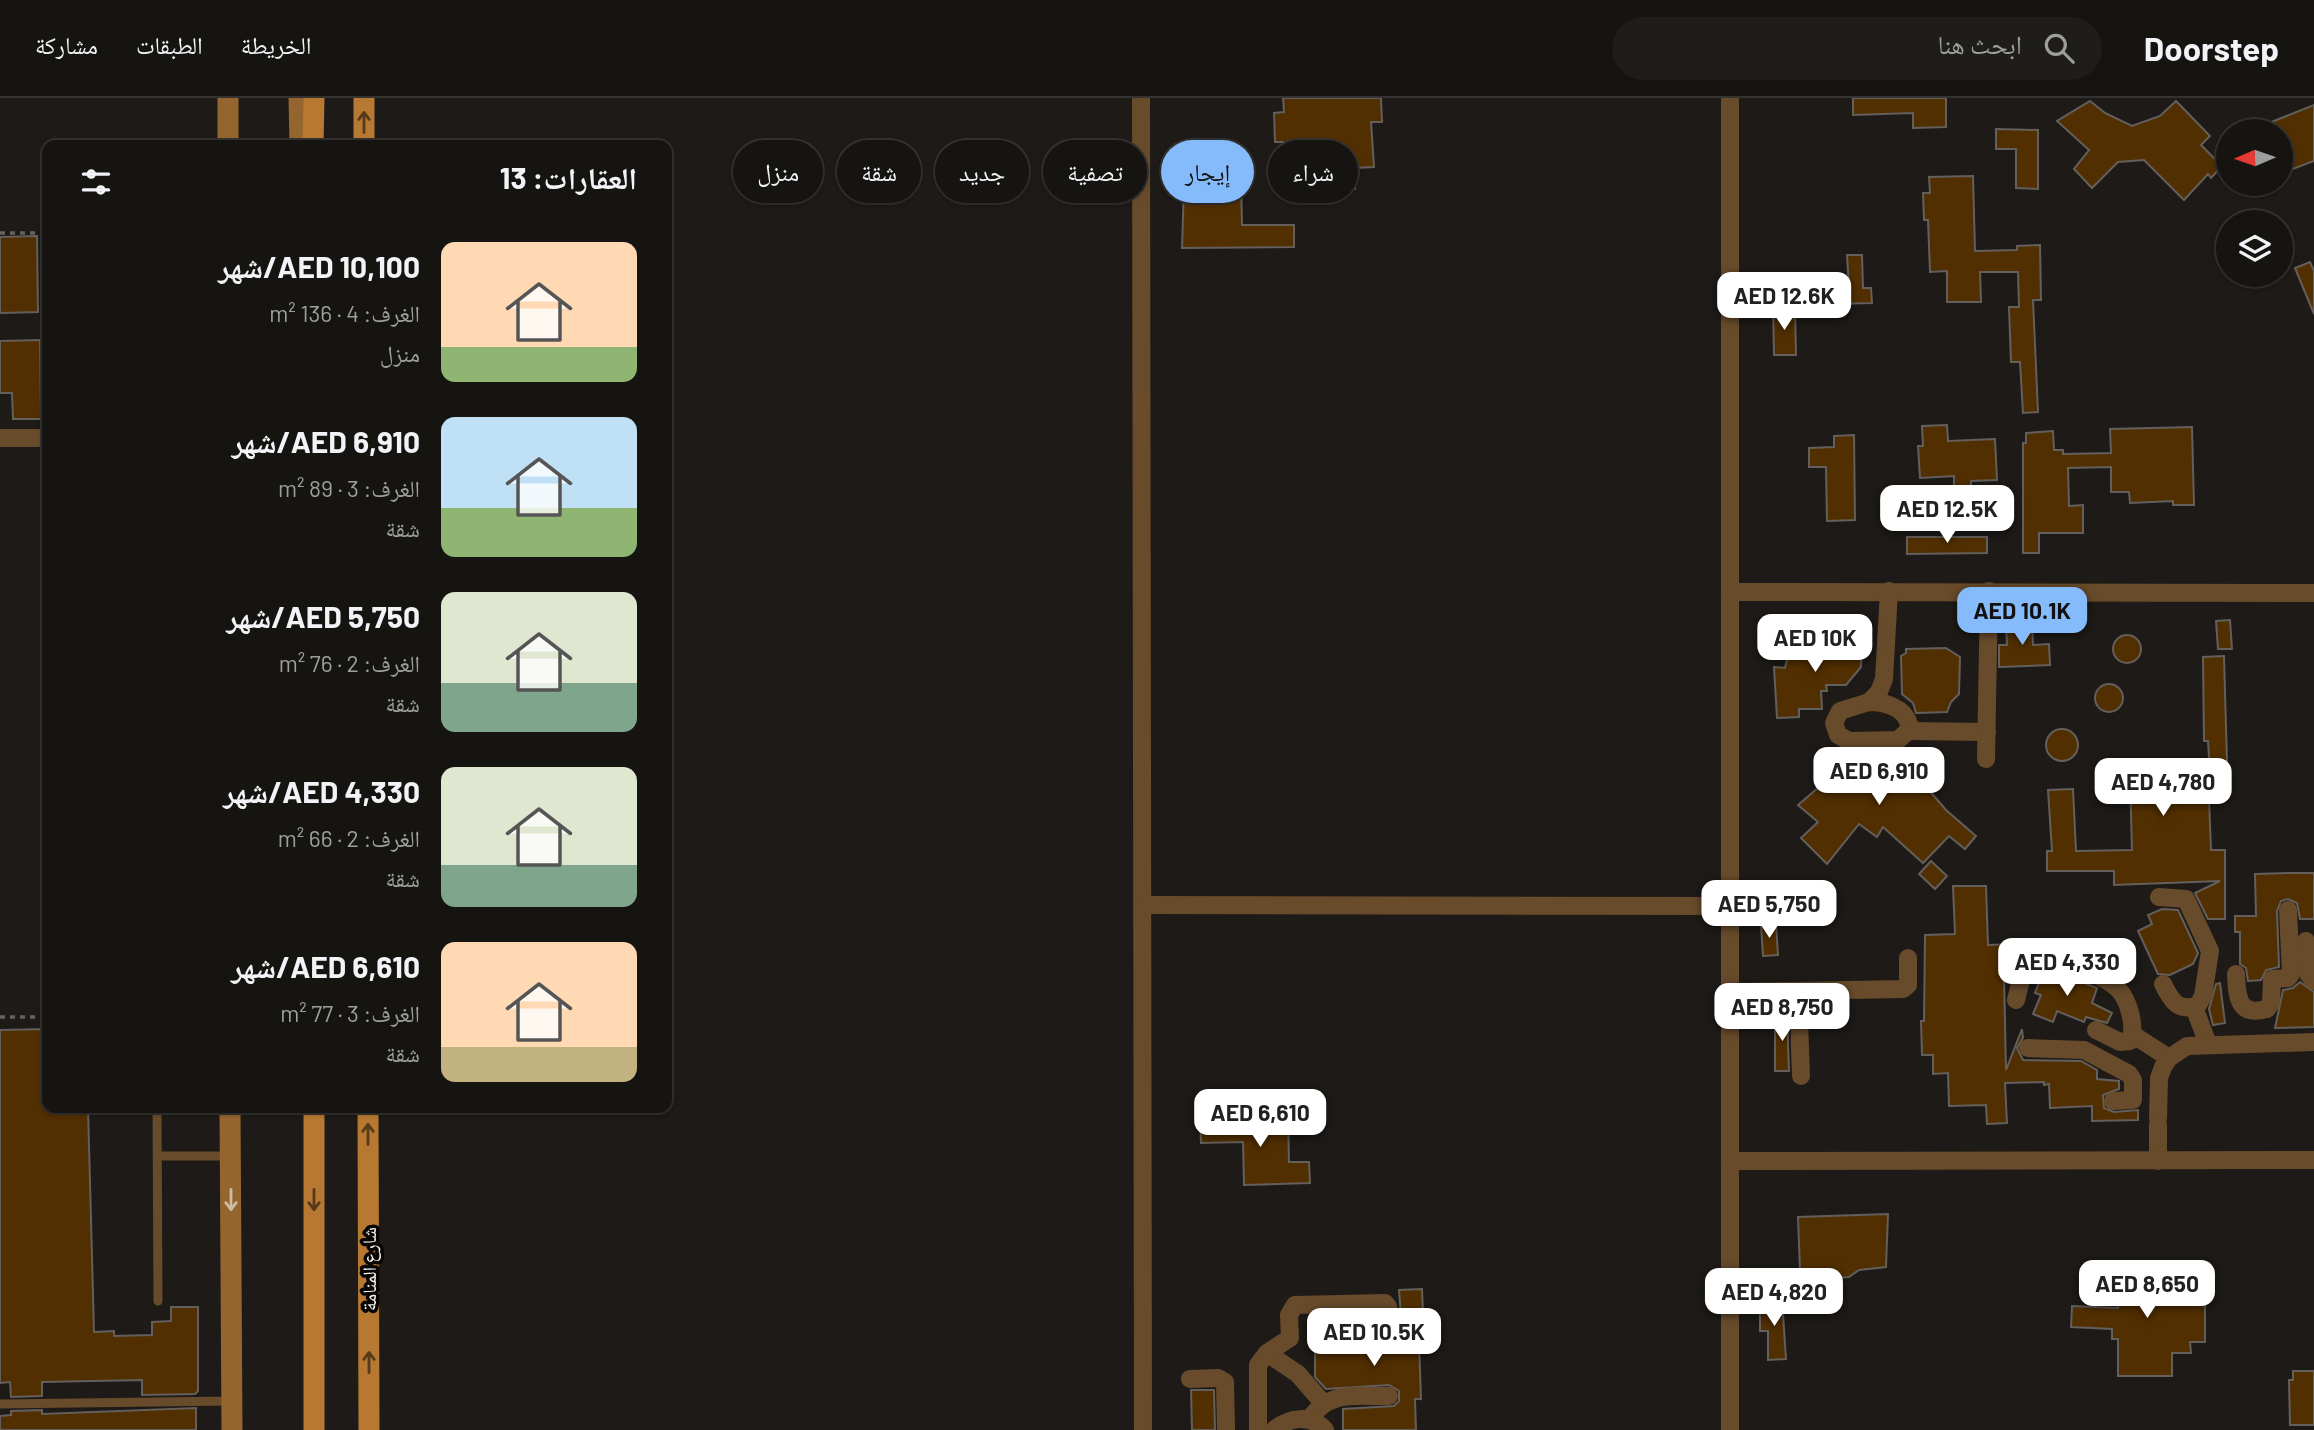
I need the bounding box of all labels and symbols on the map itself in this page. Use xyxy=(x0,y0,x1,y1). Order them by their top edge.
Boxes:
one-way arrow xyxy=(357,110,371,133)
north arrow xyxy=(2216,119,2292,196)
pin: AED 12.6K xyxy=(1704,272,1864,332)
pin: AED 12.5K xyxy=(1867,486,2027,545)
pin: AED 10.1K xyxy=(1942,588,2102,647)
pin: AED 10K xyxy=(1750,614,1880,674)
pin: AED 6,910 xyxy=(1799,748,1959,807)
pin: AED 4,780 xyxy=(2083,758,2243,818)
pin: AED 5,750 xyxy=(1689,880,1849,940)
pin: AED 4,330 xyxy=(1987,939,2147,998)
pin: AED 8,750 xyxy=(1702,984,1862,1043)
pin: AED 6,610 xyxy=(1180,1090,1340,1149)
one-way arrow xyxy=(361,1123,375,1146)
one-way arrow xyxy=(224,1189,238,1212)
one-way arrow xyxy=(307,1189,321,1212)
street label: شارع المنامة xyxy=(357,1227,381,1311)
pin: AED 8,650 xyxy=(2067,1260,2227,1320)
pin: AED 4,820 xyxy=(1694,1268,1854,1328)
pin: AED 10.5K xyxy=(1294,1308,1454,1368)
one-way arrow xyxy=(362,1351,376,1374)

